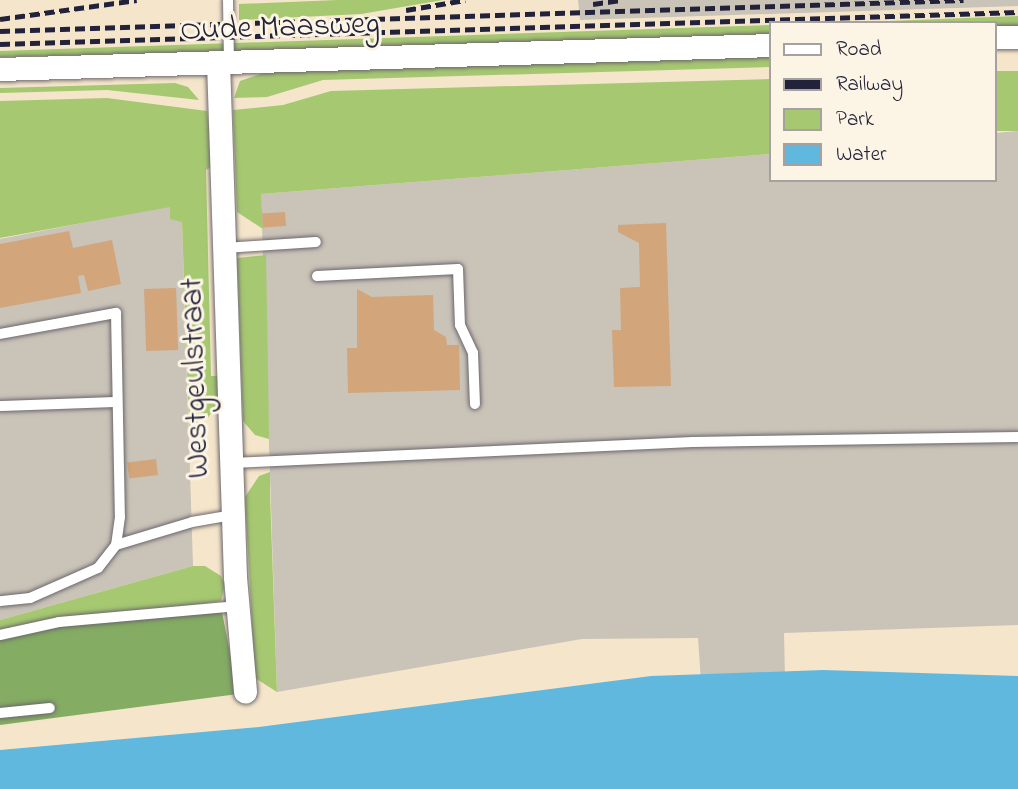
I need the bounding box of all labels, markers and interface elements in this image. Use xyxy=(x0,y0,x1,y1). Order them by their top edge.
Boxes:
street label: Oude Maasweg xyxy=(180,6,380,52)
legend xyxy=(769,21,997,182)
text: Road xyxy=(836,35,882,65)
text: Railway xyxy=(836,70,903,100)
text: Park xyxy=(836,105,874,135)
text: Water xyxy=(836,140,887,170)
street label: Westgeulstraat xyxy=(174,277,220,479)

